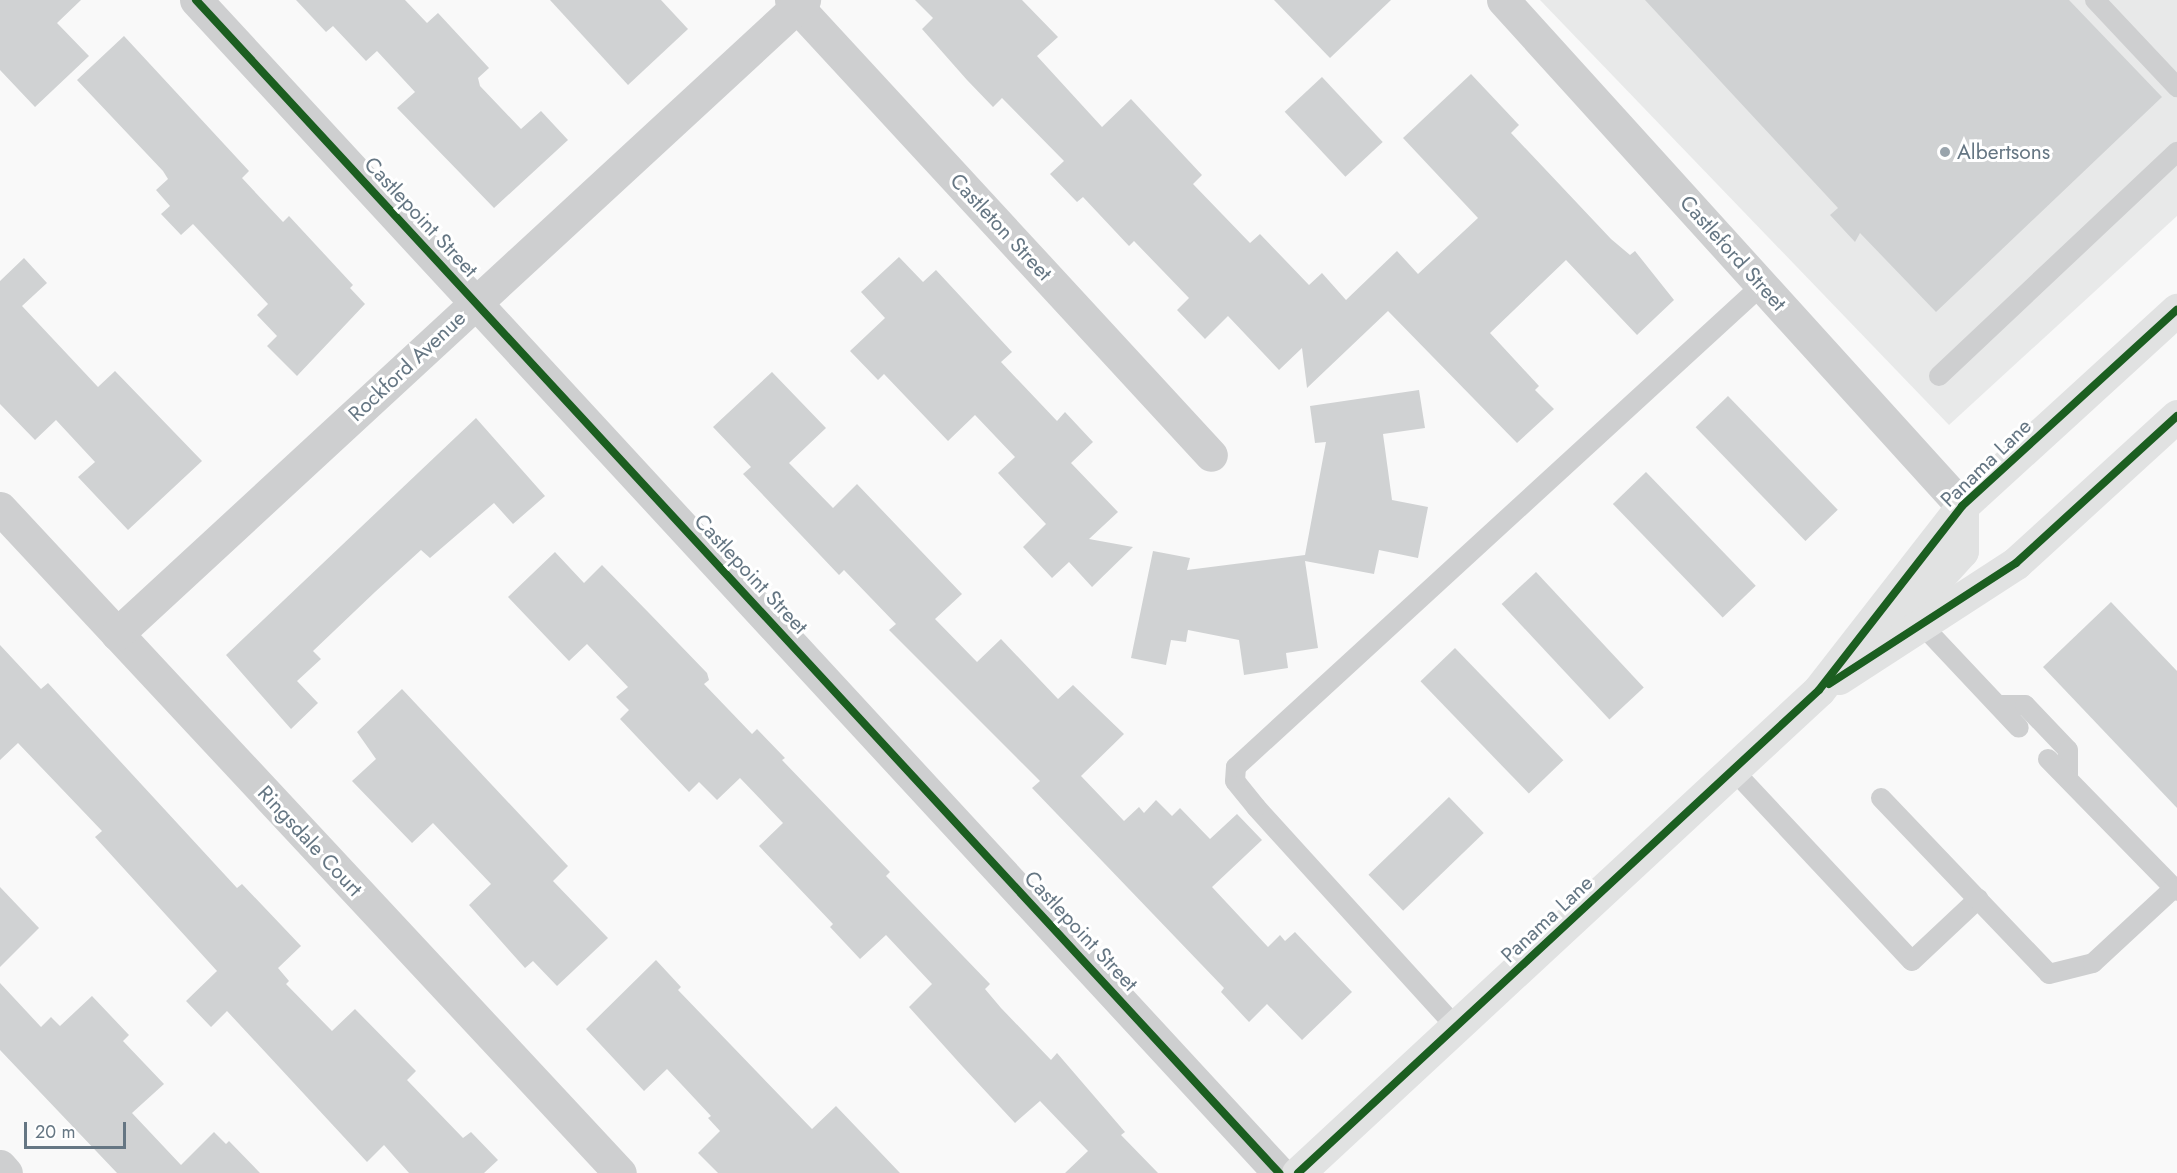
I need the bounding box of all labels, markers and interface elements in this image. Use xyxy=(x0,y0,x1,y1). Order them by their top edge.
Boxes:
place label: Albertsons xyxy=(1957,139,2050,165)
marker: Albertsons xyxy=(1938,145,1952,159)
street label: Castlepoint Street xyxy=(359,152,483,282)
street label: Castleton Street xyxy=(945,168,1057,286)
street label: Castleford Street xyxy=(1675,190,1791,316)
street label: Rockford Avenue xyxy=(343,305,471,427)
street label: Panama Lane xyxy=(1935,414,2037,512)
street label: Castlepoint Street xyxy=(689,509,813,639)
street label: Ringsdale Court xyxy=(252,781,368,901)
street label: Castlepoint Street xyxy=(1019,866,1143,996)
street label: Panama Lane xyxy=(1496,870,1598,968)
scale bar xyxy=(27,1110,129,1148)
text: 20 m xyxy=(35,1119,75,1145)

